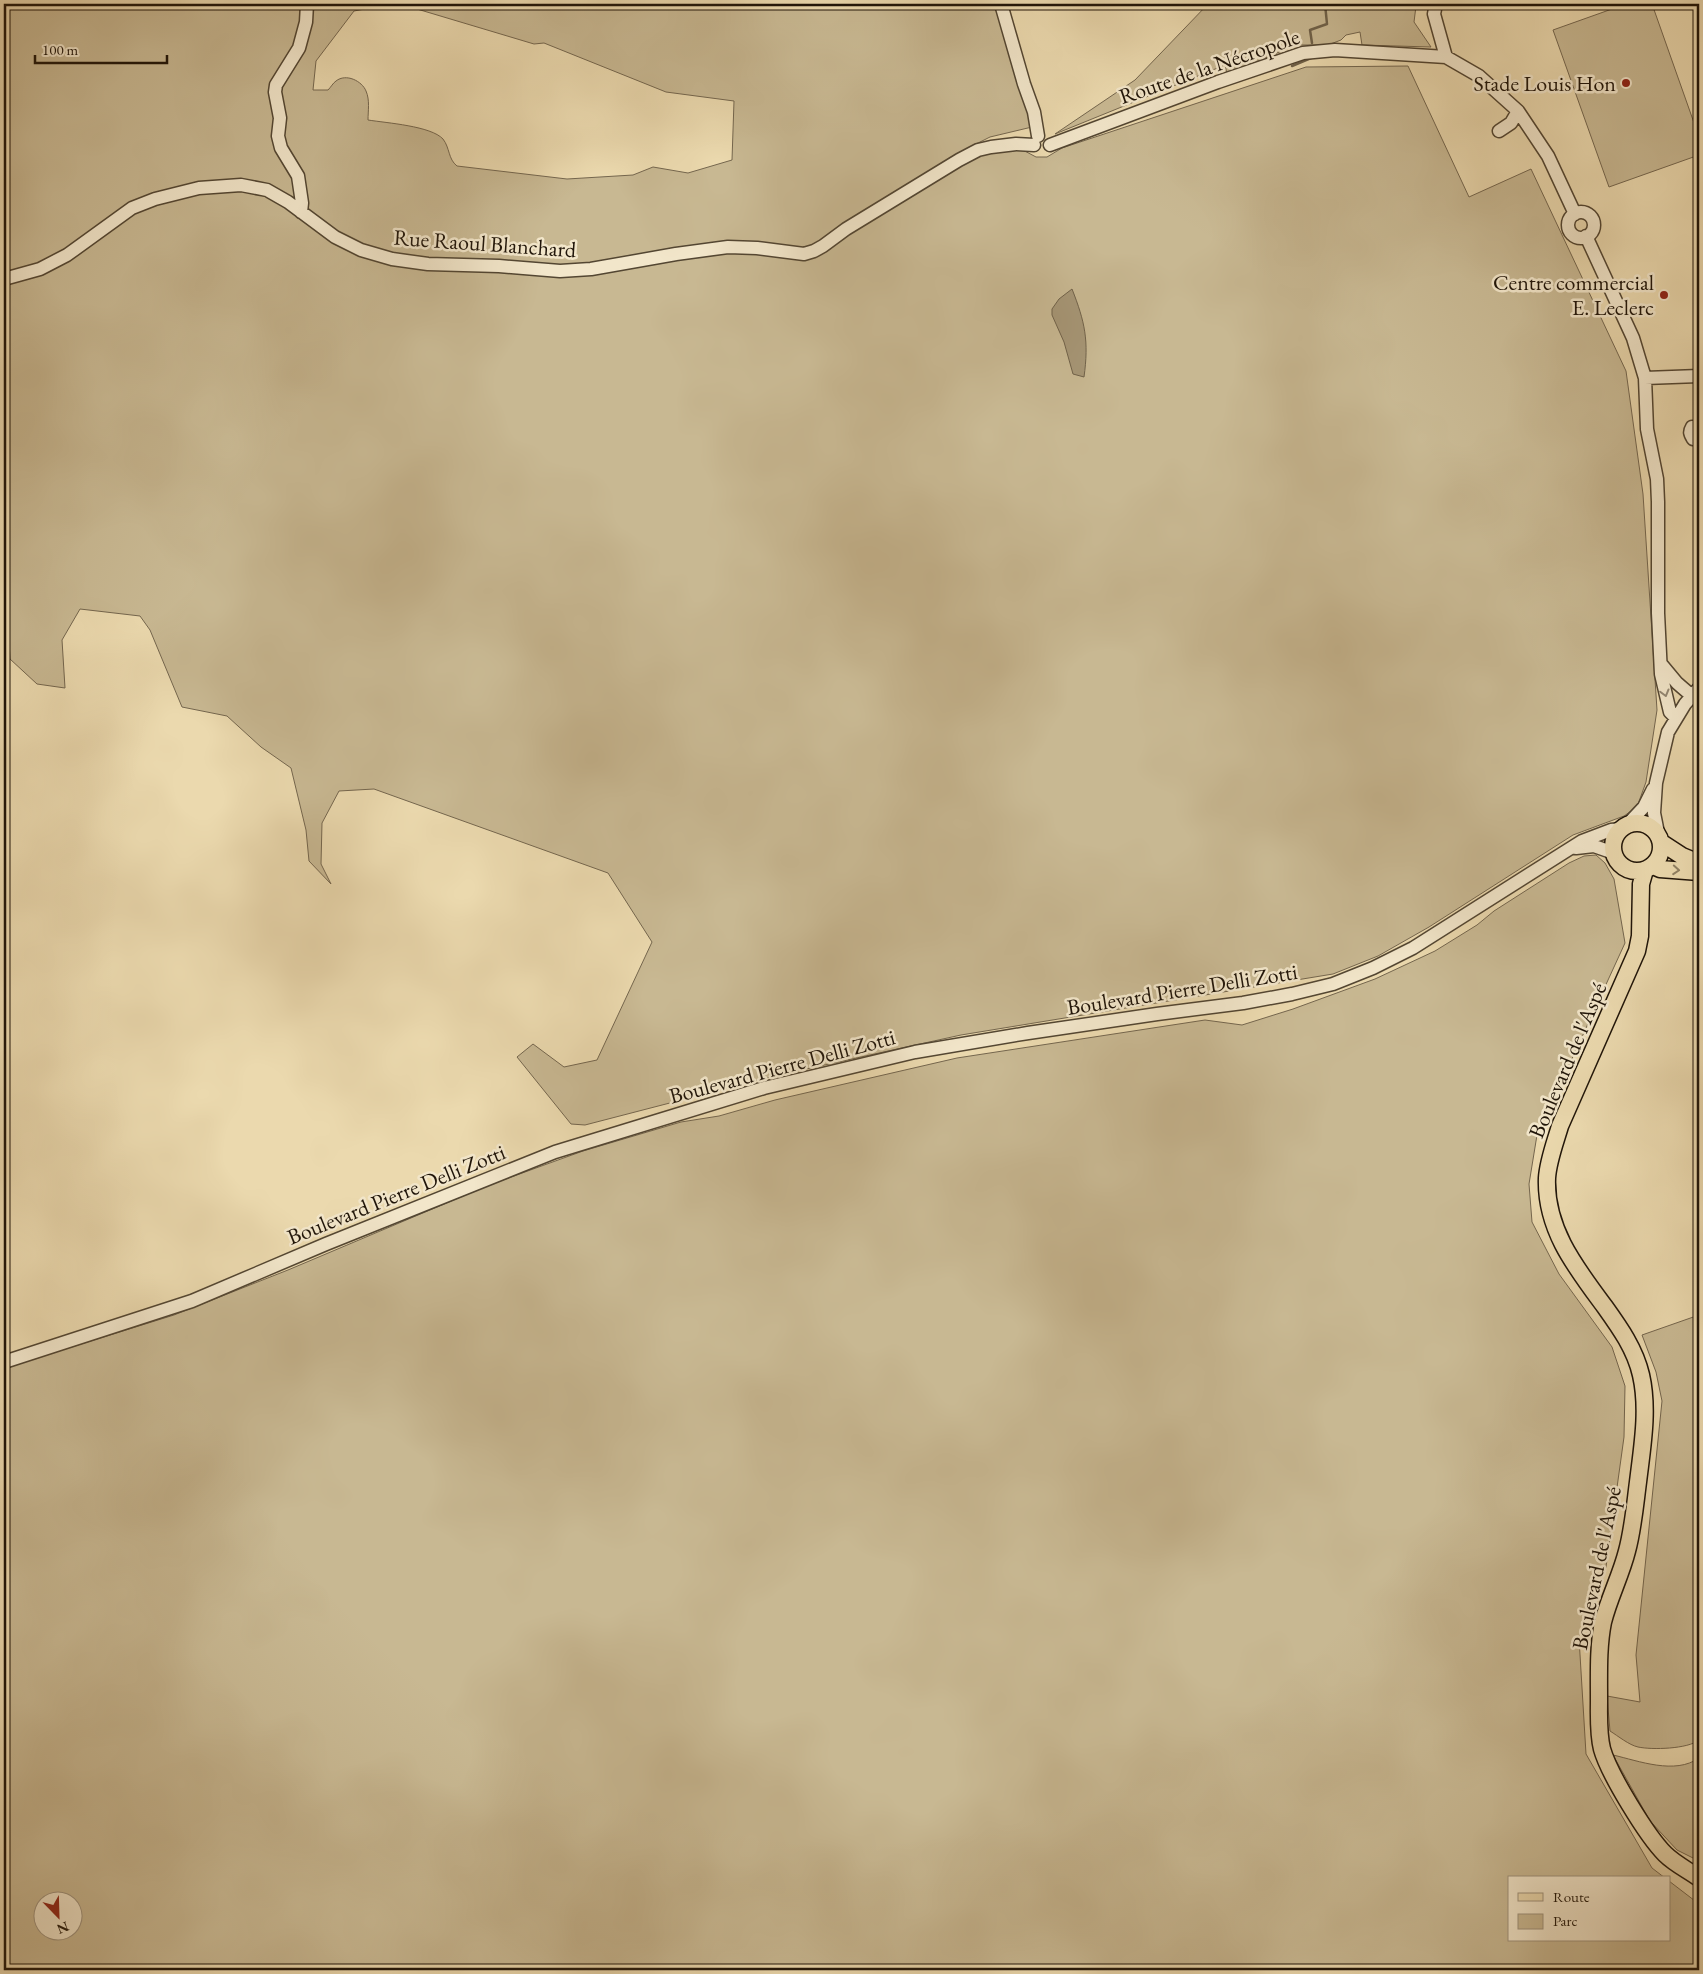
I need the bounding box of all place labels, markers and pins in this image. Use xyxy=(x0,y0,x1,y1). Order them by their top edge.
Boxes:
place label: Stade Louis Hon xyxy=(1473,69,1616,98)
marker: Stade Louis Hon xyxy=(1620,77,1632,89)
place label: Centre commercial E. Leclerc xyxy=(1493,268,1654,322)
marker: Centre commercial E. Leclerc xyxy=(1658,289,1670,301)

